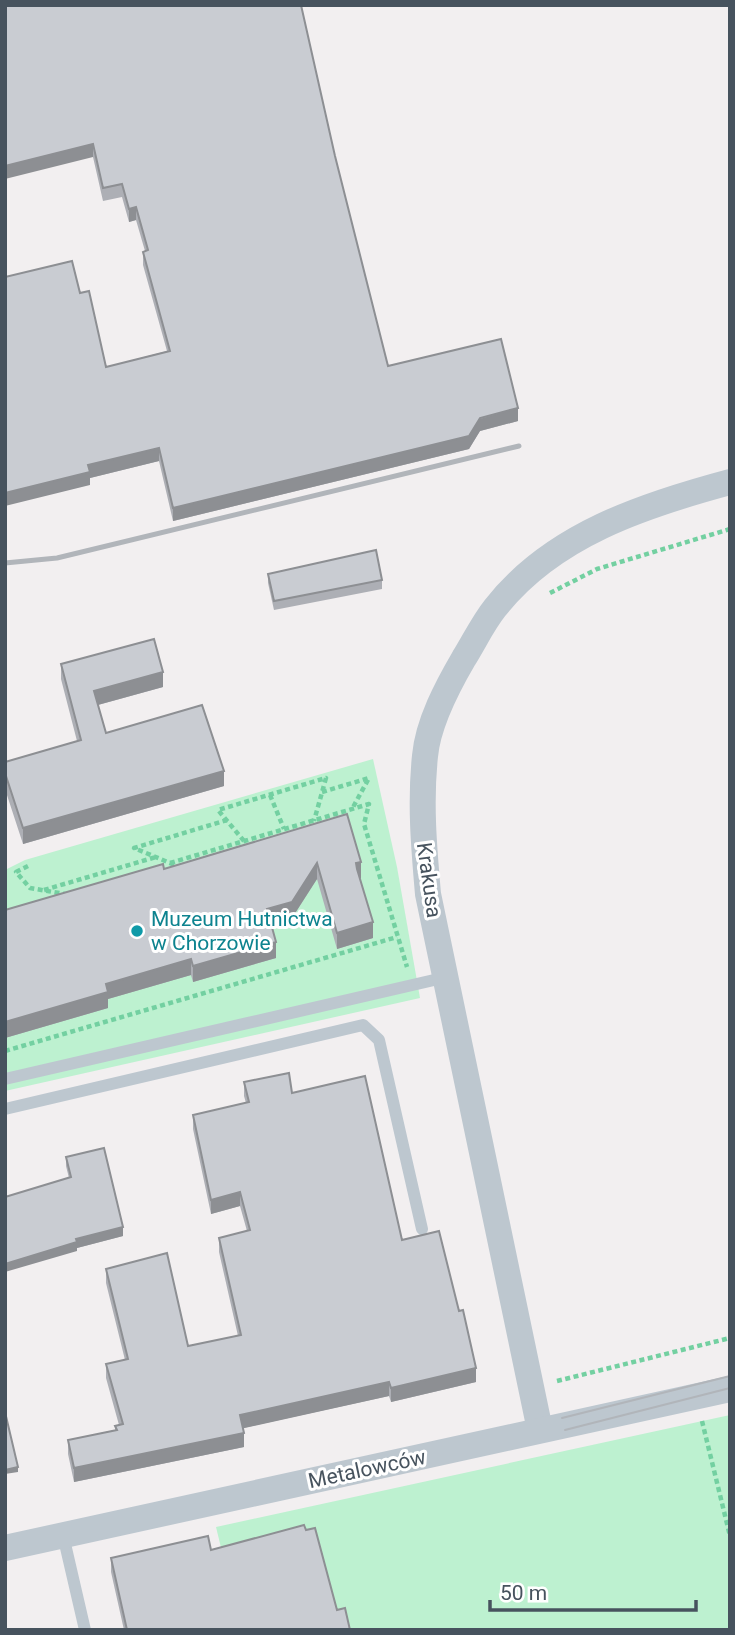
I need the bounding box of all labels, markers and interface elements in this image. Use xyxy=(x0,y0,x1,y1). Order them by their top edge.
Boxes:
street label: Krakusa xyxy=(412,841,446,919)
place label: Muzeum Hutnictwa w Chorzowie xyxy=(151,907,333,955)
marker: Muzeum Hutnictwa w Chorzowie xyxy=(129,923,145,939)
street label: Metalowców xyxy=(306,1445,428,1493)
scale bar xyxy=(490,1568,696,1612)
text: 50 m xyxy=(500,1581,547,1605)

